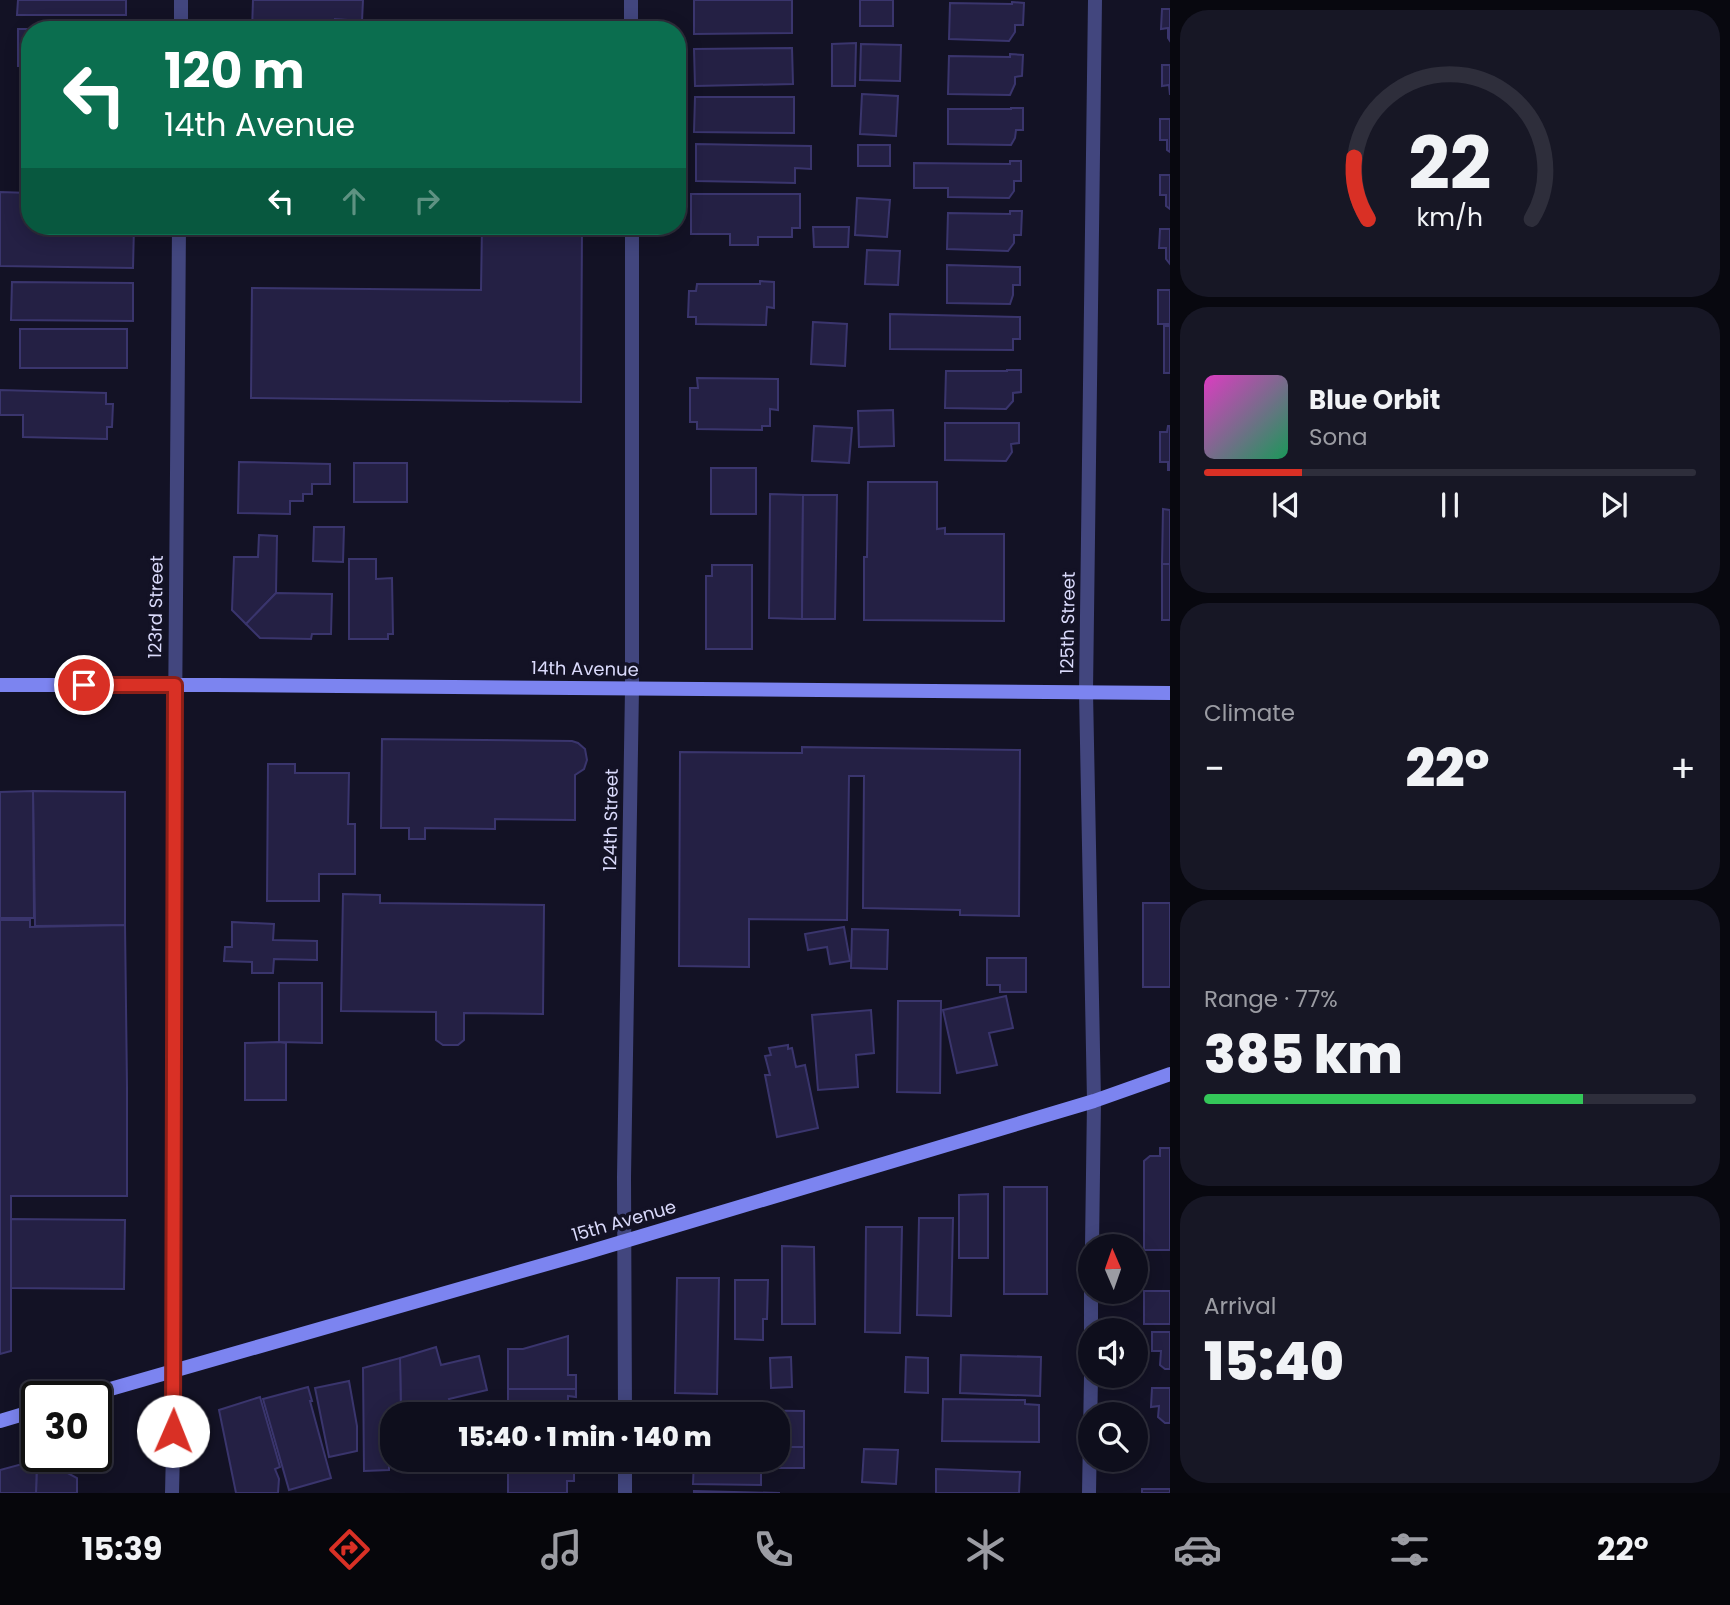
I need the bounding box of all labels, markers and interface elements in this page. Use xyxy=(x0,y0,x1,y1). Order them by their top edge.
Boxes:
text: 120 m xyxy=(164,37,305,105)
icon: left xyxy=(49,49,140,140)
text: 14th Avenue xyxy=(164,102,355,147)
text: 22 xyxy=(1408,114,1492,215)
icon: left xyxy=(262,182,300,220)
icon: ahead xyxy=(335,182,373,220)
icon: right xyxy=(408,182,446,220)
text: km/h xyxy=(1417,200,1483,235)
text: Blue Orbit xyxy=(1309,382,1440,418)
text: Sona xyxy=(1309,421,1368,453)
icon: previous xyxy=(1267,486,1305,524)
icon: pause xyxy=(1431,486,1469,524)
icon: next xyxy=(1595,486,1633,524)
street label: 123rd Street xyxy=(142,555,169,659)
street label: 125th Street xyxy=(1054,571,1081,675)
pin xyxy=(54,655,114,715)
street label: 14th Avenue xyxy=(531,655,639,682)
icon: arrive xyxy=(65,666,103,704)
text: Climate xyxy=(1204,697,1295,729)
text: 22° xyxy=(1405,732,1490,805)
text: − xyxy=(1204,742,1225,795)
text: + xyxy=(1670,742,1696,795)
street label: 124th Street xyxy=(597,768,624,872)
text: Range · 77% xyxy=(1204,983,1338,1015)
text: 385 km xyxy=(1204,1018,1403,1091)
street label: 15th Avenue xyxy=(569,1194,679,1247)
north arrow xyxy=(1078,1234,1148,1304)
map controls xyxy=(1078,1234,1148,1472)
text: Arrival xyxy=(1204,1290,1276,1322)
button: sound xyxy=(1078,1318,1148,1388)
text: 15:40 xyxy=(1204,1325,1344,1398)
speed limit sign: 30 xyxy=(21,1381,112,1472)
position arrow xyxy=(136,1394,210,1468)
button: search xyxy=(1078,1402,1148,1472)
text: 15:40 · 1 min · 140 m xyxy=(458,1419,712,1455)
icon: directions xyxy=(325,1525,374,1574)
icon: music xyxy=(537,1525,586,1574)
icon: phone xyxy=(749,1525,798,1574)
icon: climate xyxy=(961,1525,1010,1574)
icon: car xyxy=(1173,1525,1222,1574)
icon: filters xyxy=(1385,1525,1434,1574)
text: 15:39 xyxy=(81,1526,162,1571)
text: 22° xyxy=(1597,1526,1648,1571)

